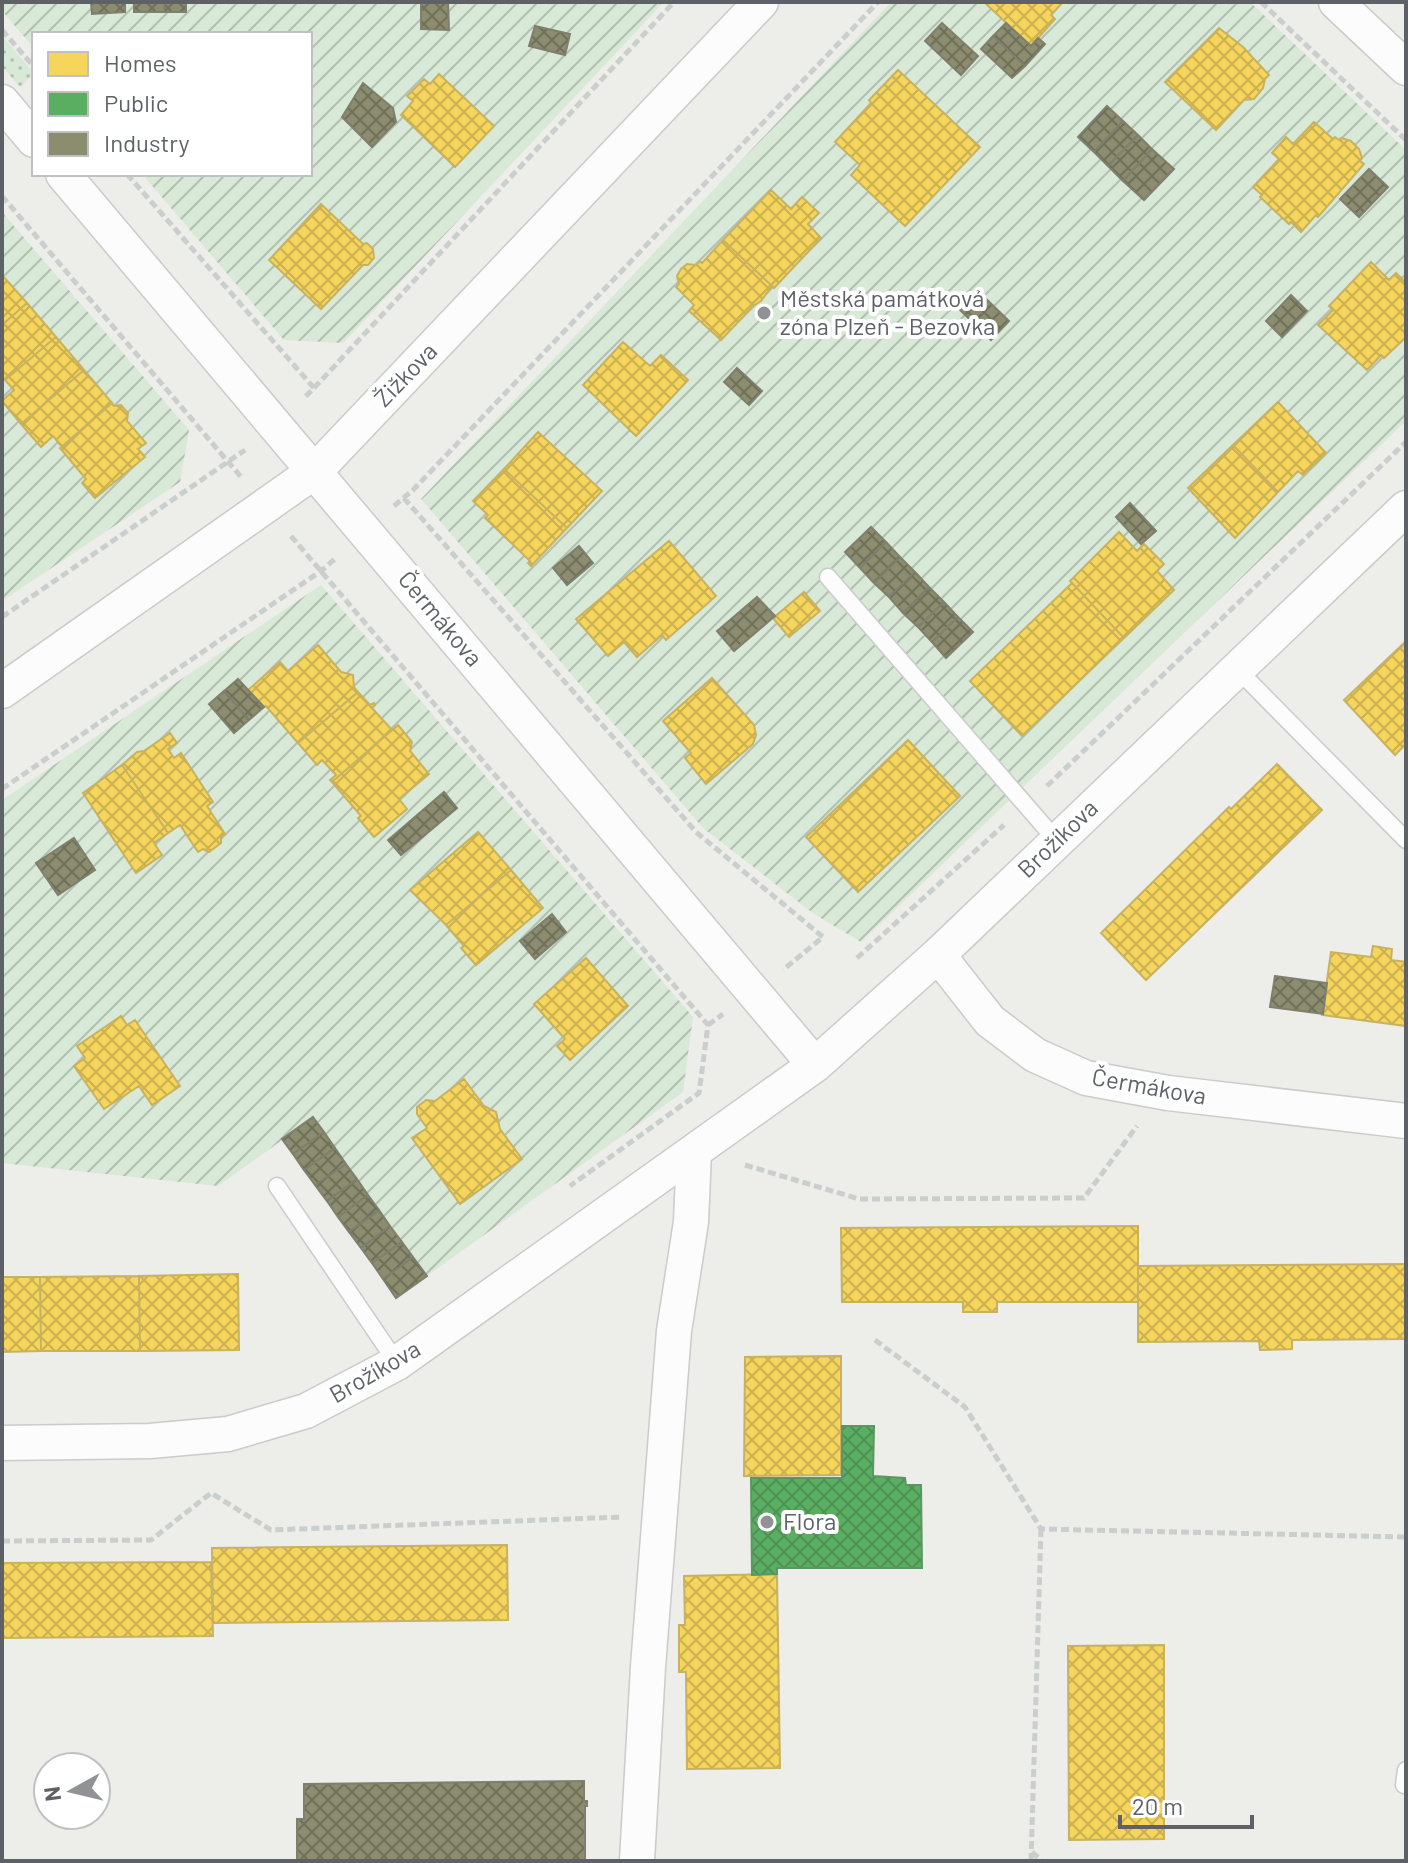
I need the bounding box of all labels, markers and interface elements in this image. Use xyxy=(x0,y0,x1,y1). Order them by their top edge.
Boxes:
legend xyxy=(32,32,312,176)
text: Homes xyxy=(104,48,177,77)
text: Public xyxy=(104,88,168,117)
text: Industry xyxy=(104,128,190,157)
place label: Městská památková zóna Plzeň - Bezovka xyxy=(780,283,995,340)
marker: Městská památková zóna Plzeň - Bezovka xyxy=(755,304,773,322)
street label: Žižkova xyxy=(368,336,442,412)
street label: Čermákova xyxy=(393,564,489,672)
street label: Brožíkova xyxy=(1011,793,1103,883)
street label: Čermákova xyxy=(1090,1061,1209,1110)
street label: Brožíkova xyxy=(324,1333,425,1408)
place label: Flora xyxy=(783,1506,836,1535)
marker: Flora xyxy=(758,1513,776,1531)
north arrow xyxy=(32,1751,112,1831)
scale bar xyxy=(1120,1779,1252,1829)
text: N xyxy=(37,1785,65,1803)
text: 20 m xyxy=(1132,1791,1183,1820)

